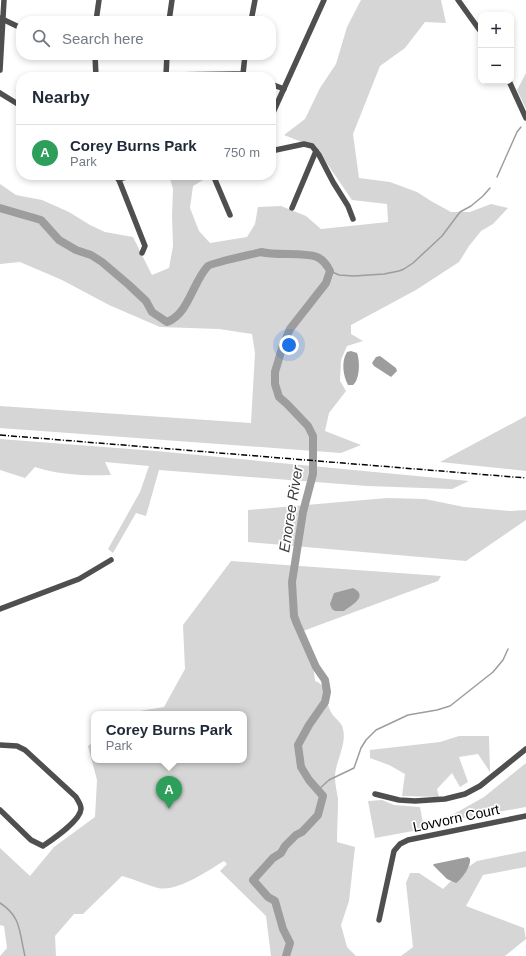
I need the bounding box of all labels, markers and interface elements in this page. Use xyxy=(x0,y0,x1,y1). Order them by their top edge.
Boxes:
map controls xyxy=(478,12,514,84)
button: + xyxy=(478,12,514,48)
search box xyxy=(16,16,276,60)
icon: search xyxy=(30,27,52,49)
text: Search here xyxy=(62,30,144,47)
button: − xyxy=(478,48,514,84)
text: Nearby xyxy=(32,88,90,107)
text: Corey Burns Park xyxy=(70,137,197,154)
text: A xyxy=(40,145,50,160)
text: 750 m xyxy=(224,145,260,160)
text: Park xyxy=(70,154,97,169)
your location xyxy=(279,335,299,355)
water label: Enoree River xyxy=(275,463,306,553)
popup xyxy=(91,711,247,763)
text: Corey Burns Park xyxy=(106,721,232,738)
text: Park xyxy=(106,738,132,753)
pin: A xyxy=(156,776,182,809)
street label: Lovvorn Court xyxy=(411,801,501,835)

